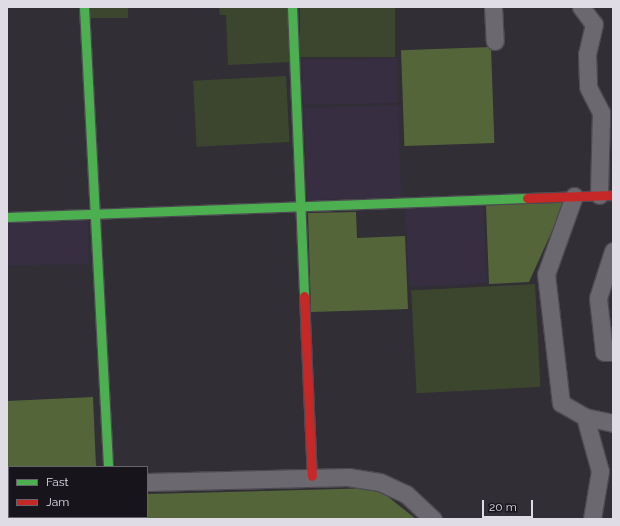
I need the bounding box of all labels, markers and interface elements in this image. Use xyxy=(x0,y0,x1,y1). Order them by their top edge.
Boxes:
legend xyxy=(8,466,148,518)
text: Fast xyxy=(46,475,69,489)
scale bar xyxy=(484,492,535,518)
text: Jam xyxy=(46,495,69,509)
text: 20 m xyxy=(489,500,517,514)

